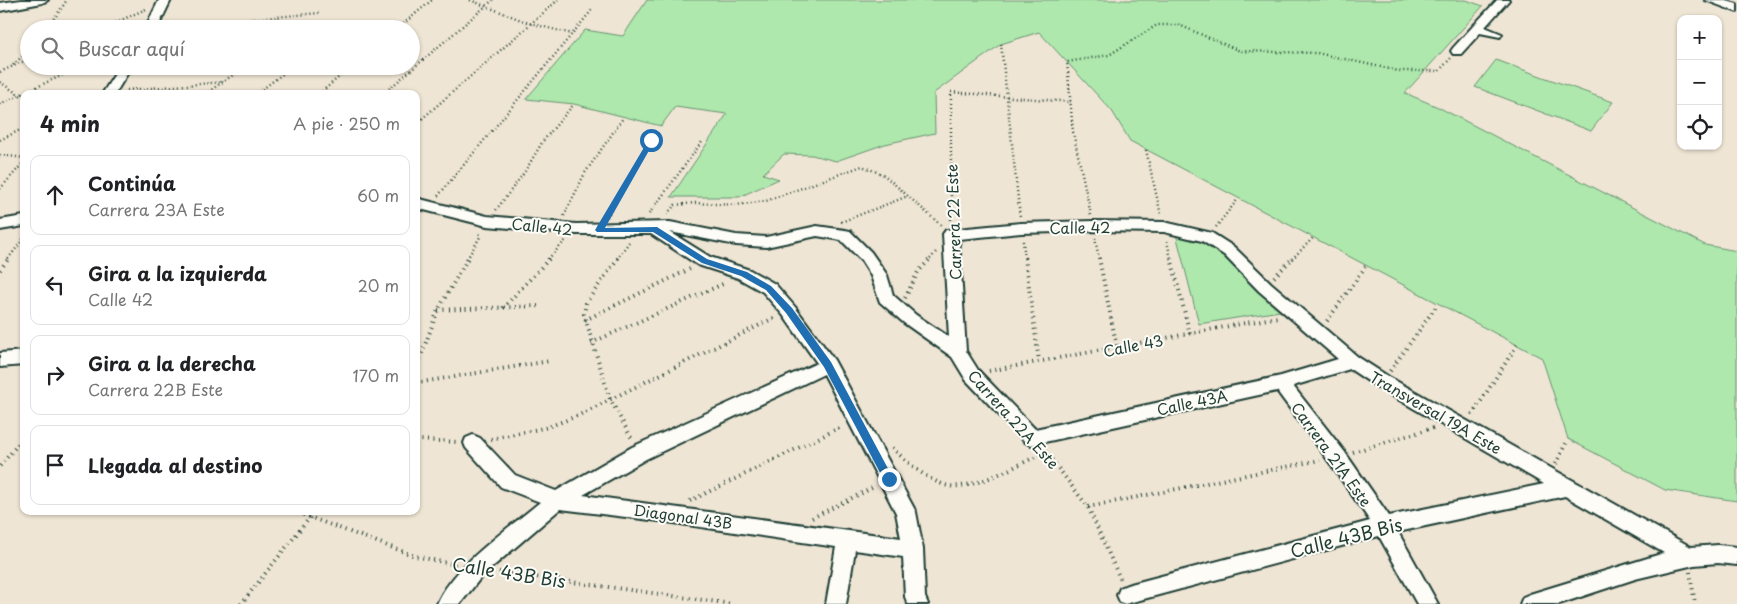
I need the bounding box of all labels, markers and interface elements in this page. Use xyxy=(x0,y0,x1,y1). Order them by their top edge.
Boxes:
map controls xyxy=(1677,15,1722,150)
button: + xyxy=(1677,15,1722,60)
search box xyxy=(20,20,420,75)
icon: search xyxy=(38,34,66,62)
text: Buscar aquí xyxy=(78,34,185,62)
button: − xyxy=(1677,60,1722,105)
button: locate xyxy=(1677,105,1722,150)
text: 4 min xyxy=(40,107,100,139)
text: A pie · 250 m xyxy=(293,111,400,135)
route start xyxy=(640,129,663,152)
street label: Carrera 22 Este xyxy=(939,164,967,280)
text: Continúa xyxy=(88,169,176,197)
icon: ahead xyxy=(41,181,69,209)
text: 60 m xyxy=(357,183,399,207)
text: Carrera 23A Este xyxy=(88,197,225,221)
street label: Calle 42 xyxy=(510,211,574,241)
street label: Calle 42 xyxy=(1049,215,1111,239)
text: Gira a la izquierda xyxy=(88,259,267,287)
icon: left xyxy=(41,271,69,299)
text: 20 m xyxy=(358,273,399,297)
text: Calle 42 xyxy=(88,287,153,311)
street label: Calle 43 xyxy=(1101,328,1165,362)
text: Gira a la derecha xyxy=(88,349,256,377)
icon: right xyxy=(41,361,69,389)
text: 170 m xyxy=(353,363,399,387)
street label: Carrera 22A Este xyxy=(963,364,1065,474)
street label: Transversal 19A Este xyxy=(1366,365,1506,459)
text: Carrera 22B Este xyxy=(88,377,223,401)
street label: Calle 43A xyxy=(1155,383,1229,421)
street label: Carrera 21A Este xyxy=(1286,397,1378,511)
icon: arrive xyxy=(41,451,69,479)
text: Llegada al destino xyxy=(88,451,262,479)
route end xyxy=(878,468,901,491)
street label: Diagonal 43B xyxy=(632,498,734,534)
street label: Calle 43B Bis xyxy=(1287,510,1405,564)
street label: Calle 43B Bis xyxy=(450,550,568,594)

